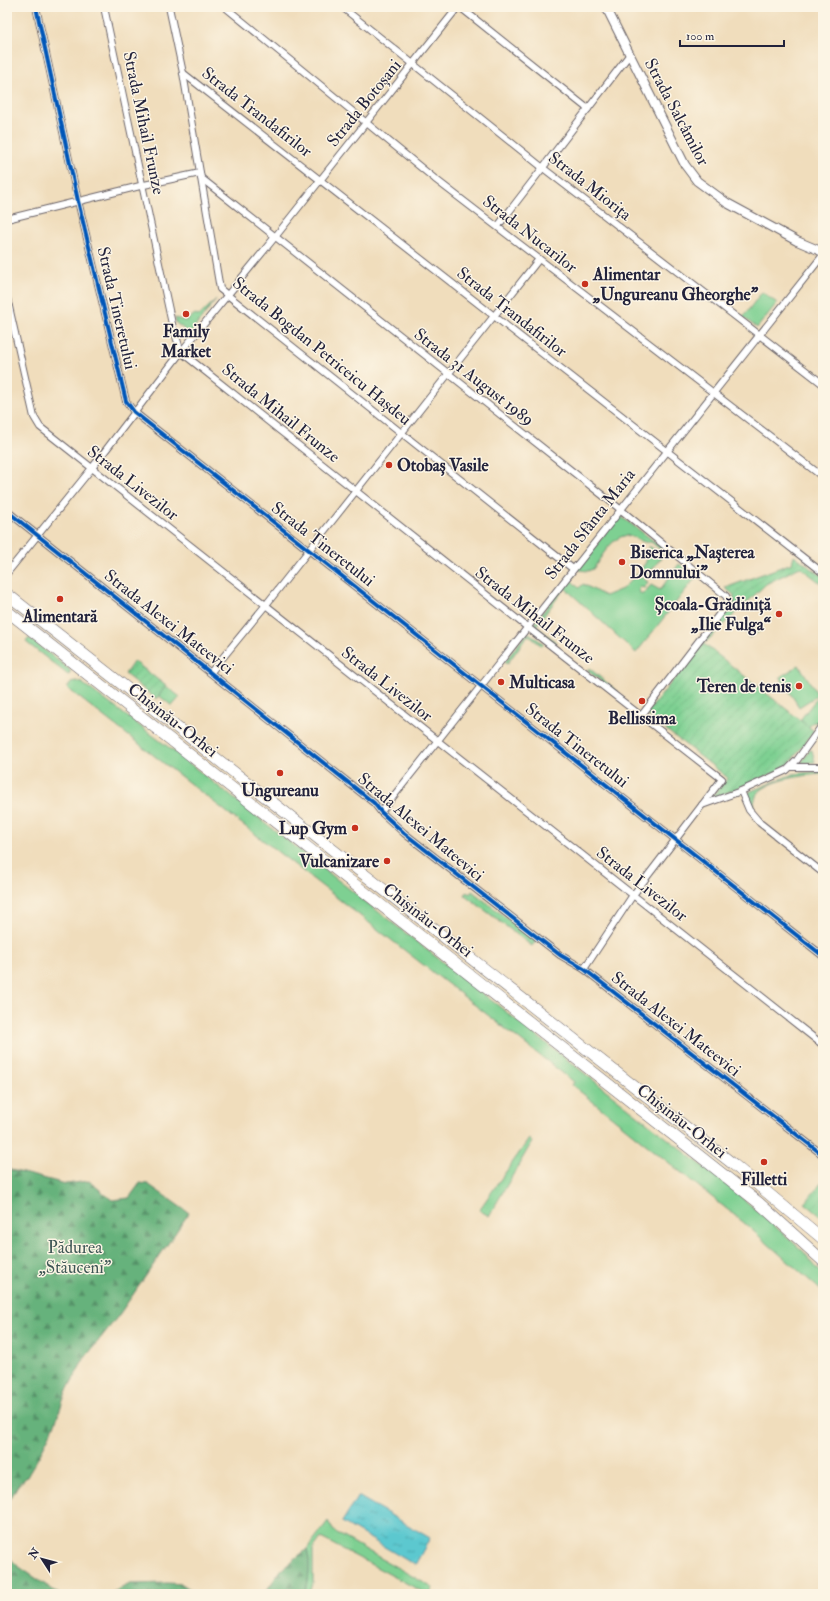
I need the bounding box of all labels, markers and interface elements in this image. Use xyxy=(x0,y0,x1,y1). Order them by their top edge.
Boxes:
scale bar xyxy=(680,22,784,48)
text: 100 m xyxy=(686,29,715,44)
street label: Strada Mihail Frunze xyxy=(119,49,169,197)
street label: Strada Botoșani xyxy=(322,55,406,151)
street label: Strada Salcâmilor xyxy=(640,55,714,170)
street label: Strada Trandafirilor xyxy=(198,62,317,162)
street label: Strada Miorița xyxy=(544,147,637,226)
street label: Strada Nucarilor xyxy=(478,191,582,278)
street label: Strada Tineretului xyxy=(93,245,141,372)
street label: Strada Trandafirilor xyxy=(453,262,572,362)
place label: Alimentar „Ungureanu Gheorghe” xyxy=(592,264,759,306)
street label: Strada Bogdan Petriceicu Hașdeu xyxy=(228,272,416,430)
marker: Alimentar „Ungureanu Gheorghe” xyxy=(580,279,590,289)
marker: Family Market xyxy=(181,309,191,319)
place label: Family Market xyxy=(160,321,212,362)
street label: Strada 31 August 1989 xyxy=(410,324,538,430)
street label: Strada Mihail Frunze xyxy=(218,359,344,467)
street label: Strada Livezilor xyxy=(83,441,183,525)
place label: Otobaș Vasile xyxy=(397,455,489,476)
marker: Otobaș Vasile xyxy=(384,460,394,470)
street label: Strada Sfânta Maria xyxy=(540,464,640,584)
street label: Strada Tineretului xyxy=(267,497,379,591)
place label: Biserica „Nașterea Domnului” xyxy=(630,542,756,583)
marker: Biserica „Nașterea Domnului” xyxy=(617,557,627,567)
street label: Strada Mihail Frunze xyxy=(471,562,599,668)
street label: Strada Alexei Mateevici xyxy=(100,565,238,679)
marker: Alimentară xyxy=(55,594,65,604)
place label: Școala-Grădiniță „Ilie Fulga“ xyxy=(655,594,772,636)
place label: Alimentară xyxy=(22,606,98,627)
marker: Școala-Grădiniță „Ilie Fulga“ xyxy=(774,609,784,619)
street label: Strada Livezilor xyxy=(337,642,437,726)
place label: Multicasa xyxy=(508,672,576,693)
place label: Teren de tenis xyxy=(696,676,791,697)
marker: Multicasa xyxy=(496,677,506,687)
street label: Chișinău-Orhei xyxy=(124,678,223,762)
marker: Teren de tenis xyxy=(794,681,804,691)
marker: Bellissima xyxy=(637,696,647,706)
street label: Strada Tineretului xyxy=(521,698,633,792)
place label: Bellissima xyxy=(608,708,677,729)
marker: Ungureanu xyxy=(275,768,285,778)
street label: Strada Alexei Mateevici xyxy=(354,768,489,886)
place label: Ungureanu xyxy=(241,780,319,802)
place label: Lup Gym xyxy=(279,818,348,840)
marker: Lup Gym xyxy=(350,823,360,833)
street label: Strada Livezilor xyxy=(592,842,692,926)
place label: Vulcanizare xyxy=(298,851,380,872)
marker: Vulcanizare xyxy=(382,856,392,866)
street label: Chișinău-Orhei xyxy=(379,878,478,962)
street label: Strada Alexei Mateevici xyxy=(607,967,745,1081)
street label: Chișinău-Orhei xyxy=(633,1079,732,1163)
marker: Filletti xyxy=(759,1157,769,1167)
place label: Filletti xyxy=(741,1169,788,1190)
park label: Pădurea „Stăuceni” xyxy=(38,1237,112,1278)
north arrow xyxy=(22,1539,62,1579)
text: N xyxy=(26,1545,43,1562)

